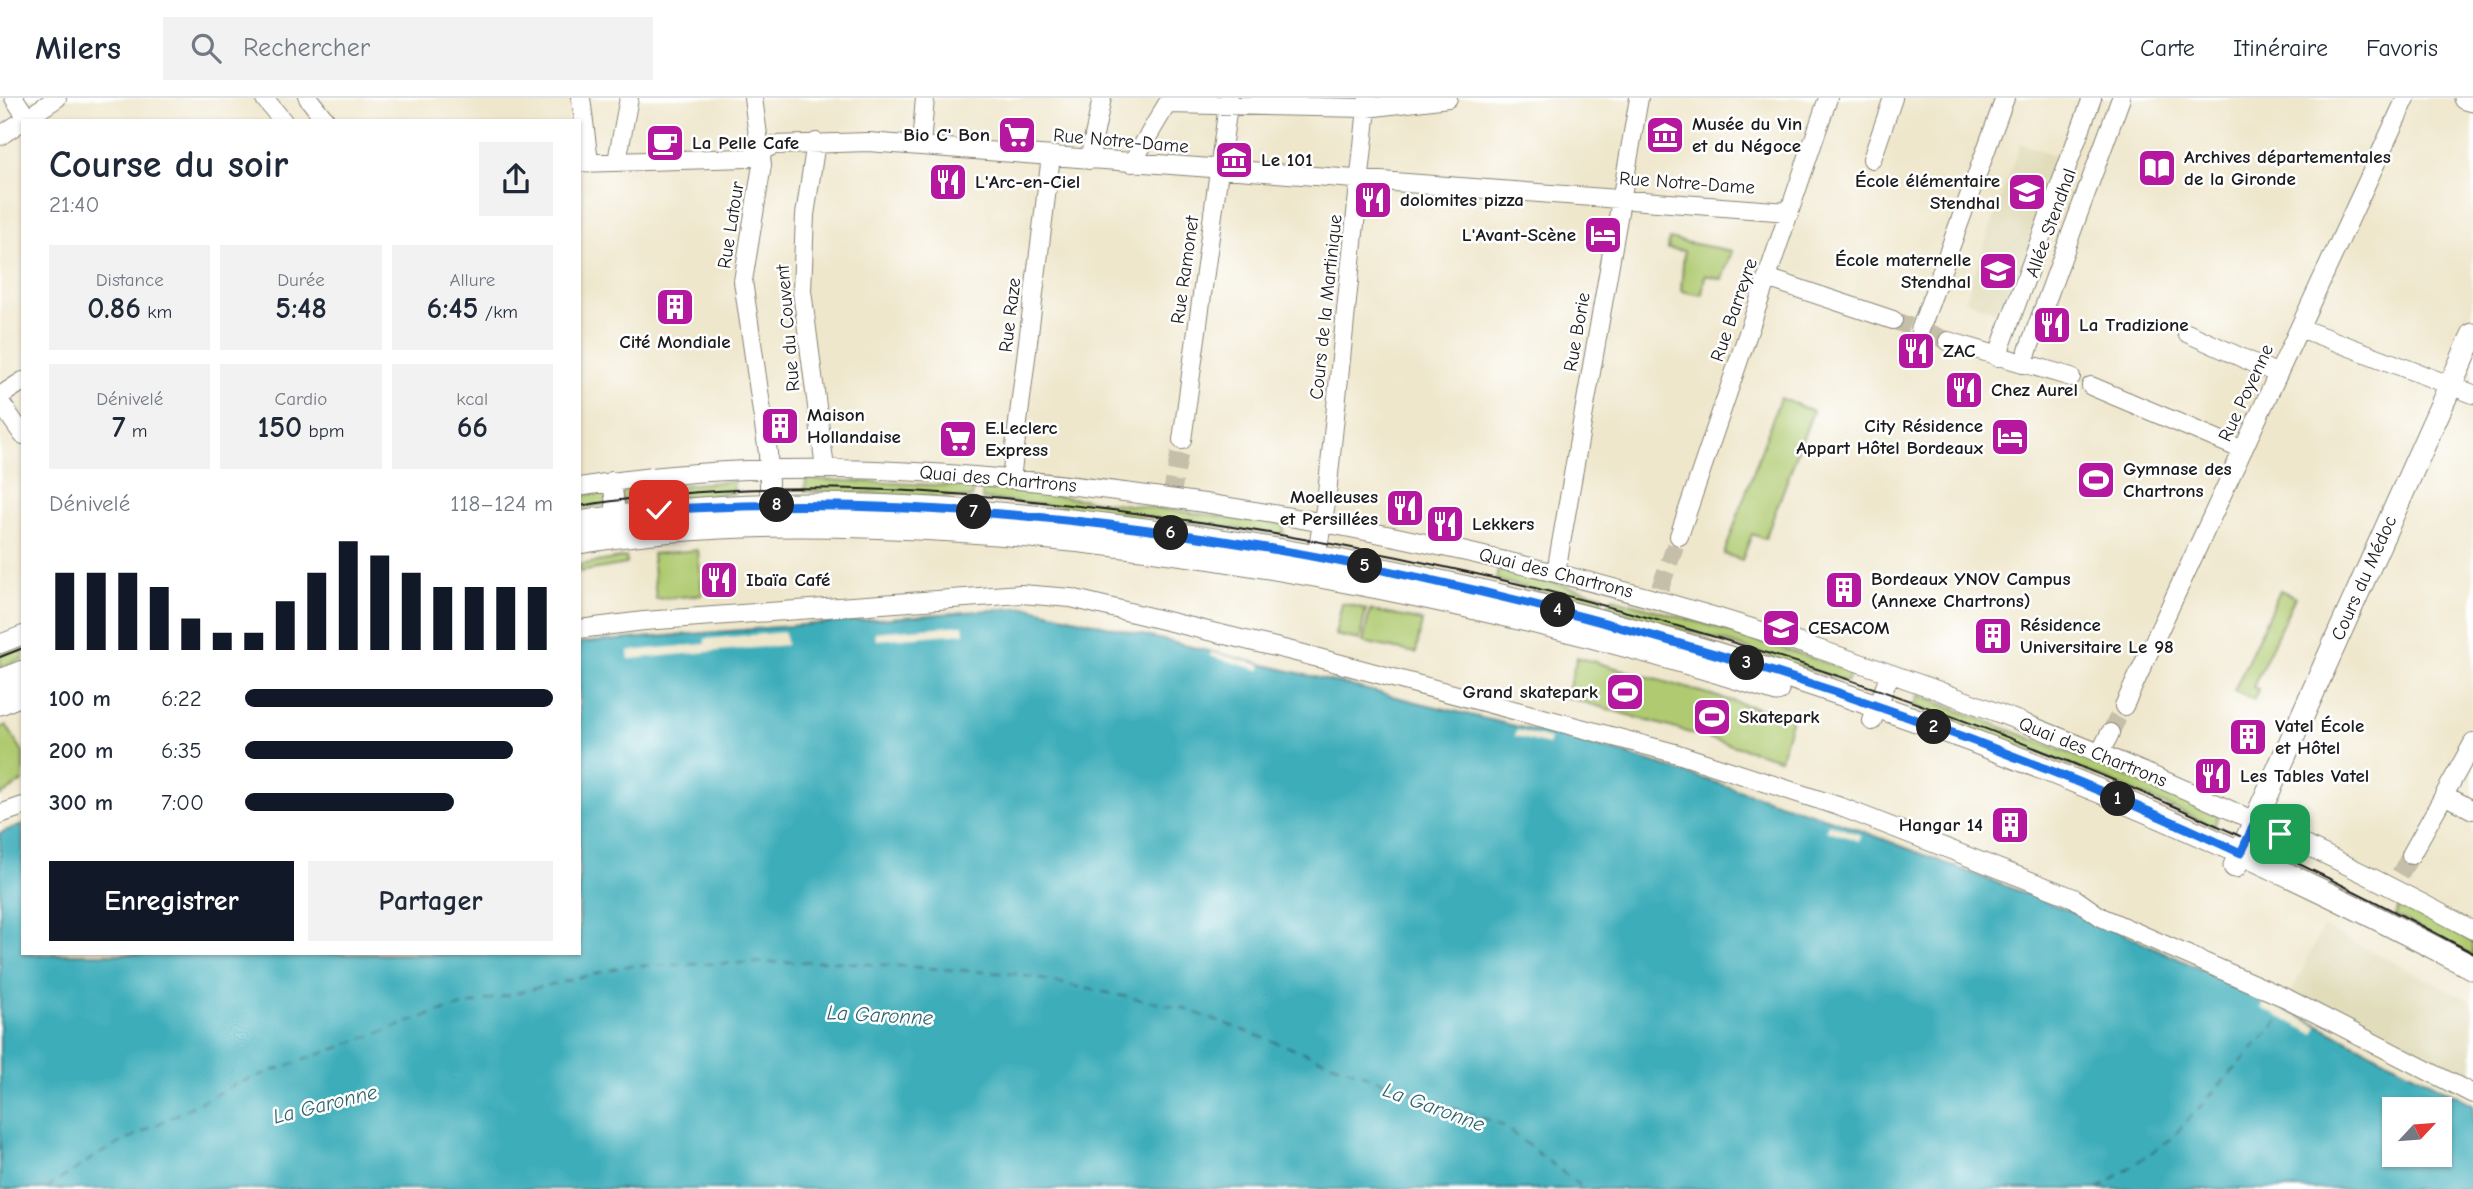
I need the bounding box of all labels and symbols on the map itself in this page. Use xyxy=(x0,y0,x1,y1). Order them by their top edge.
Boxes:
place label: Musée du Vin et du Négoce xyxy=(1692,113,1802,157)
supermarket icon: Bio C' Bon xyxy=(996,114,1038,156)
museum icon: Musée du Vin et du Négoce xyxy=(1644,114,1686,156)
cafe icon: La Pelle Cafe xyxy=(644,122,686,164)
place label: Bio C' Bon xyxy=(903,124,990,146)
street label: Rue Notre-Dame xyxy=(1052,124,1190,158)
place label: La Pelle Cafe xyxy=(692,132,799,154)
museum icon: Le 101 xyxy=(1213,139,1255,181)
place label: Archives départementales de la Gironde xyxy=(2184,146,2391,190)
library icon: Archives départementales de la Gironde xyxy=(2136,147,2178,189)
place label: Le 101 xyxy=(1261,149,1313,171)
restaurant icon: L'Arc-en-Ciel xyxy=(927,161,969,203)
street label: Allée Stendhal xyxy=(2021,165,2081,281)
street label: Rue Notre-Dame xyxy=(1618,167,1756,199)
place label: École élémentaire Stendhal xyxy=(1855,170,2000,214)
place label: L'Arc-en-Ciel xyxy=(975,171,1080,193)
school or university icon: École élémentaire Stendhal xyxy=(2006,171,2048,213)
street label: Rue Latour xyxy=(713,179,749,270)
restaurant icon: dolomites pizza xyxy=(1352,179,1394,221)
place label: dolomites pizza xyxy=(1400,189,1524,211)
street label: Cours de la Martinique xyxy=(1305,213,1347,401)
street label: Rue Ramonet xyxy=(1167,214,1204,326)
hotel icon: L'Avant-Scène xyxy=(1582,214,1624,256)
place label: L'Avant-Scène xyxy=(1462,224,1576,246)
place label: École maternelle Stendhal xyxy=(1835,249,1971,293)
school or university icon: École maternelle Stendhal xyxy=(1977,250,2019,292)
street label: Rue Barreyre xyxy=(1706,255,1762,365)
street label: Rue du Couvent xyxy=(771,263,805,392)
street label: Rue Raze xyxy=(995,276,1025,354)
building icon: Cité Mondiale xyxy=(654,286,696,328)
street label: Rue Borie xyxy=(1559,291,1595,373)
restaurant icon: La Tradizione xyxy=(2031,304,2073,346)
place label: La Tradizione xyxy=(2079,314,2189,336)
restaurant icon: ZAC xyxy=(1895,330,1937,372)
place label: Cité Mondiale xyxy=(619,331,731,353)
place label: ZAC xyxy=(1943,340,1976,362)
street label: Rue Poyenne xyxy=(2214,341,2278,445)
restaurant icon: Chez Aurel xyxy=(1943,369,1985,411)
place label: Chez Aurel xyxy=(1991,379,2078,401)
place label: Maison Hollandaise xyxy=(807,404,901,448)
building icon: Maison Hollandaise xyxy=(759,405,801,447)
place label: City Résidence Appart Hôtel Bordeaux xyxy=(1796,415,1984,459)
hotel icon: City Résidence Appart Hôtel Bordeaux xyxy=(1989,416,2031,458)
place label: E.Leclerc Express xyxy=(985,417,1058,461)
supermarket icon: E.Leclerc Express xyxy=(937,418,979,460)
place label: Gymnase des Chartrons xyxy=(2123,458,2232,502)
sports icon: Gymnase des Chartrons xyxy=(2075,459,2117,501)
street label: Quai des Chartrons xyxy=(918,461,1078,497)
pin xyxy=(629,480,689,540)
place label: Moelleuses et Persillées xyxy=(1280,486,1378,530)
restaurant icon: Moelleuses et Persillées xyxy=(1384,487,1426,529)
pin: 8 xyxy=(760,488,794,522)
pin: 7 xyxy=(956,494,992,530)
restaurant icon: Lekkers xyxy=(1424,503,1466,545)
street label: Cours du Médoc xyxy=(2327,512,2401,644)
place label: Lekkers xyxy=(1472,513,1534,535)
pin: 6 xyxy=(1154,516,1188,550)
street label: Quai des Chartrons xyxy=(1477,543,1635,603)
pin: 5 xyxy=(1348,548,1382,584)
restaurant icon: Ibaïa Café xyxy=(698,559,740,601)
place label: Bordeaux YNOV Campus (Annexe Chartrons) xyxy=(1871,568,2071,612)
place label: Ibaïa Café xyxy=(746,569,830,591)
building icon: Bordeaux YNOV Campus (Annexe Chartrons) xyxy=(1823,569,1865,611)
pin: 4 xyxy=(1540,592,1576,628)
school or university icon: CESACOM xyxy=(1760,607,1802,649)
place label: Résidence Universitaire Le 98 xyxy=(2020,614,2174,658)
building icon: Résidence Universitaire Le 98 xyxy=(1972,615,2014,657)
place label: CESACOM xyxy=(1808,617,1890,639)
pin: 3 xyxy=(1730,646,1764,680)
sports icon: Grand skatepark xyxy=(1604,671,1646,713)
place label: Grand skatepark xyxy=(1463,681,1599,703)
sports icon: Skatepark xyxy=(1691,696,1733,738)
place label: Skatepark xyxy=(1739,706,1820,728)
pin: 2 xyxy=(1916,710,1952,744)
street label: Quai des Chartrons xyxy=(2016,712,2170,792)
place label: Vatel École et Hôtel xyxy=(2275,715,2364,759)
building icon: Vatel École et Hôtel xyxy=(2227,716,2269,758)
restaurant icon: Les Tables Vatel xyxy=(2192,755,2234,797)
place label: Les Tables Vatel xyxy=(2240,765,2369,787)
pin: 1 xyxy=(2100,782,2136,816)
building icon: Hangar 14 xyxy=(1989,804,2031,846)
pin xyxy=(2250,804,2310,864)
place label: Hangar 14 xyxy=(1899,814,1983,836)
water label: La Garonne xyxy=(826,1000,934,1030)
water label: La Garonne xyxy=(1380,1077,1489,1137)
water label: La Garonne xyxy=(270,1079,380,1129)
north arrow xyxy=(2382,1097,2452,1167)

